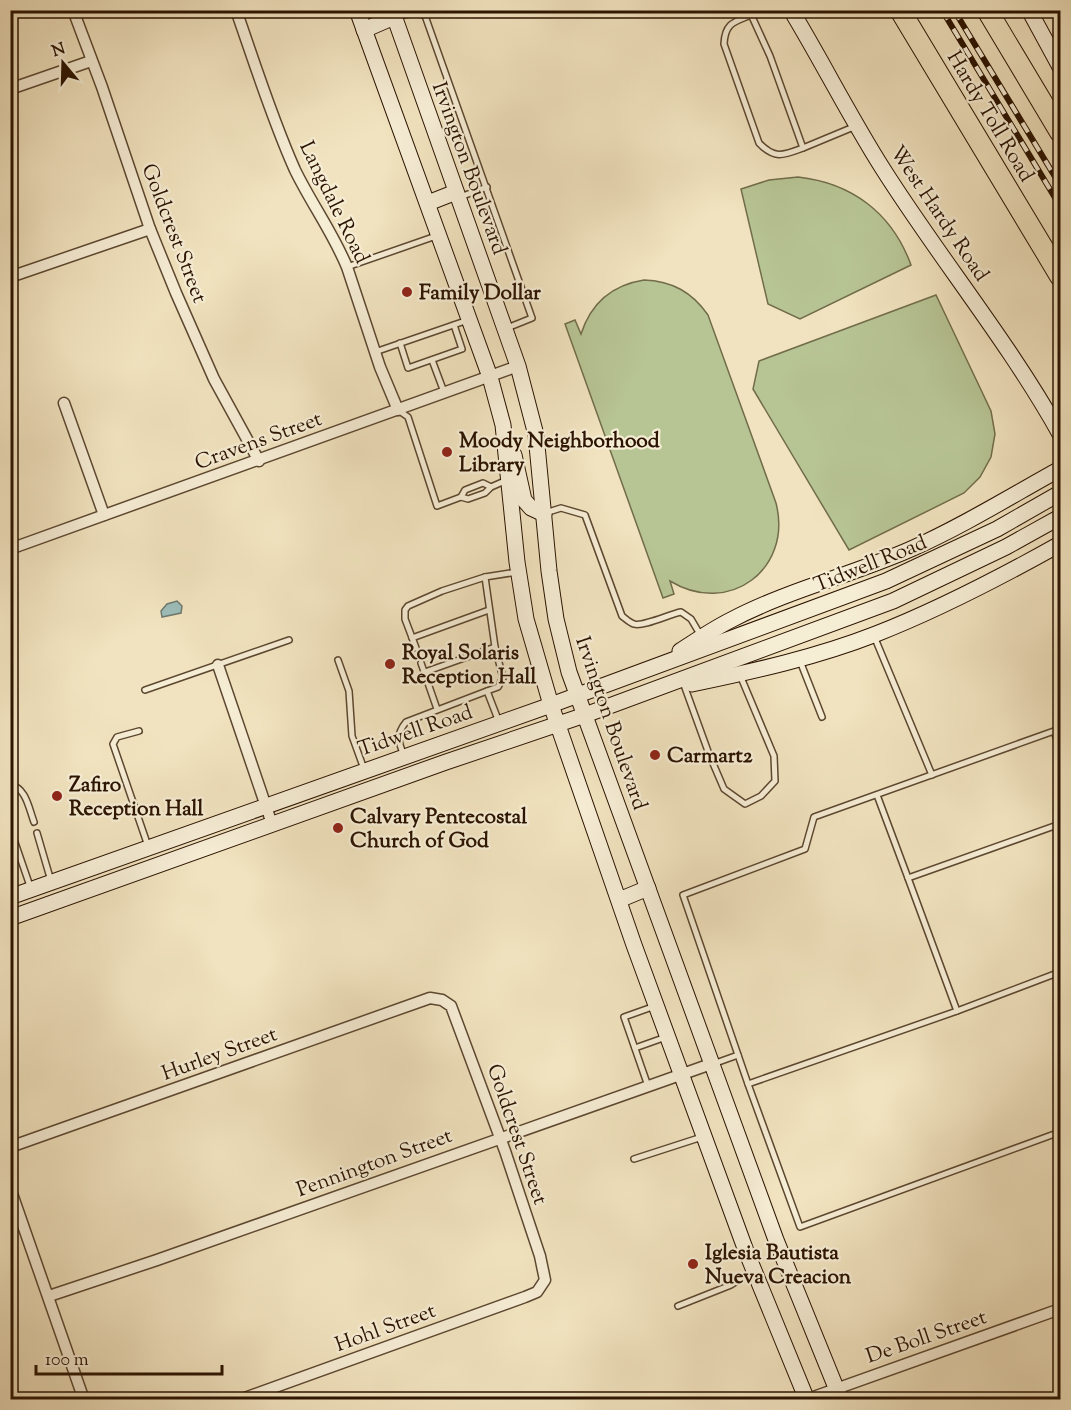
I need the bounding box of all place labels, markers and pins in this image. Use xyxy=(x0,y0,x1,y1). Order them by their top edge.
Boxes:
place label: Family Dollar xyxy=(419,279,541,309)
marker: Family Dollar xyxy=(400,285,414,299)
place label: Moody Neighborhood Library xyxy=(459,427,660,481)
marker: Moody Neighborhood Library xyxy=(440,445,454,459)
place label: Royal Solaris Reception Hall xyxy=(402,639,536,693)
marker: Royal Solaris Reception Hall xyxy=(383,657,397,671)
place label: Carmart2 xyxy=(667,742,753,772)
marker: Carmart2 xyxy=(648,748,662,762)
place label: Zafiro Reception Hall xyxy=(69,771,203,825)
marker: Zafiro Reception Hall xyxy=(50,789,64,803)
place label: Calvary Pentecostal Church of God xyxy=(350,803,527,857)
marker: Calvary Pentecostal Church of God xyxy=(331,821,345,835)
place label: Iglesia Bautista Nueva Creacion xyxy=(705,1239,852,1293)
marker: Iglesia Bautista Nueva Creacion xyxy=(686,1257,700,1271)

